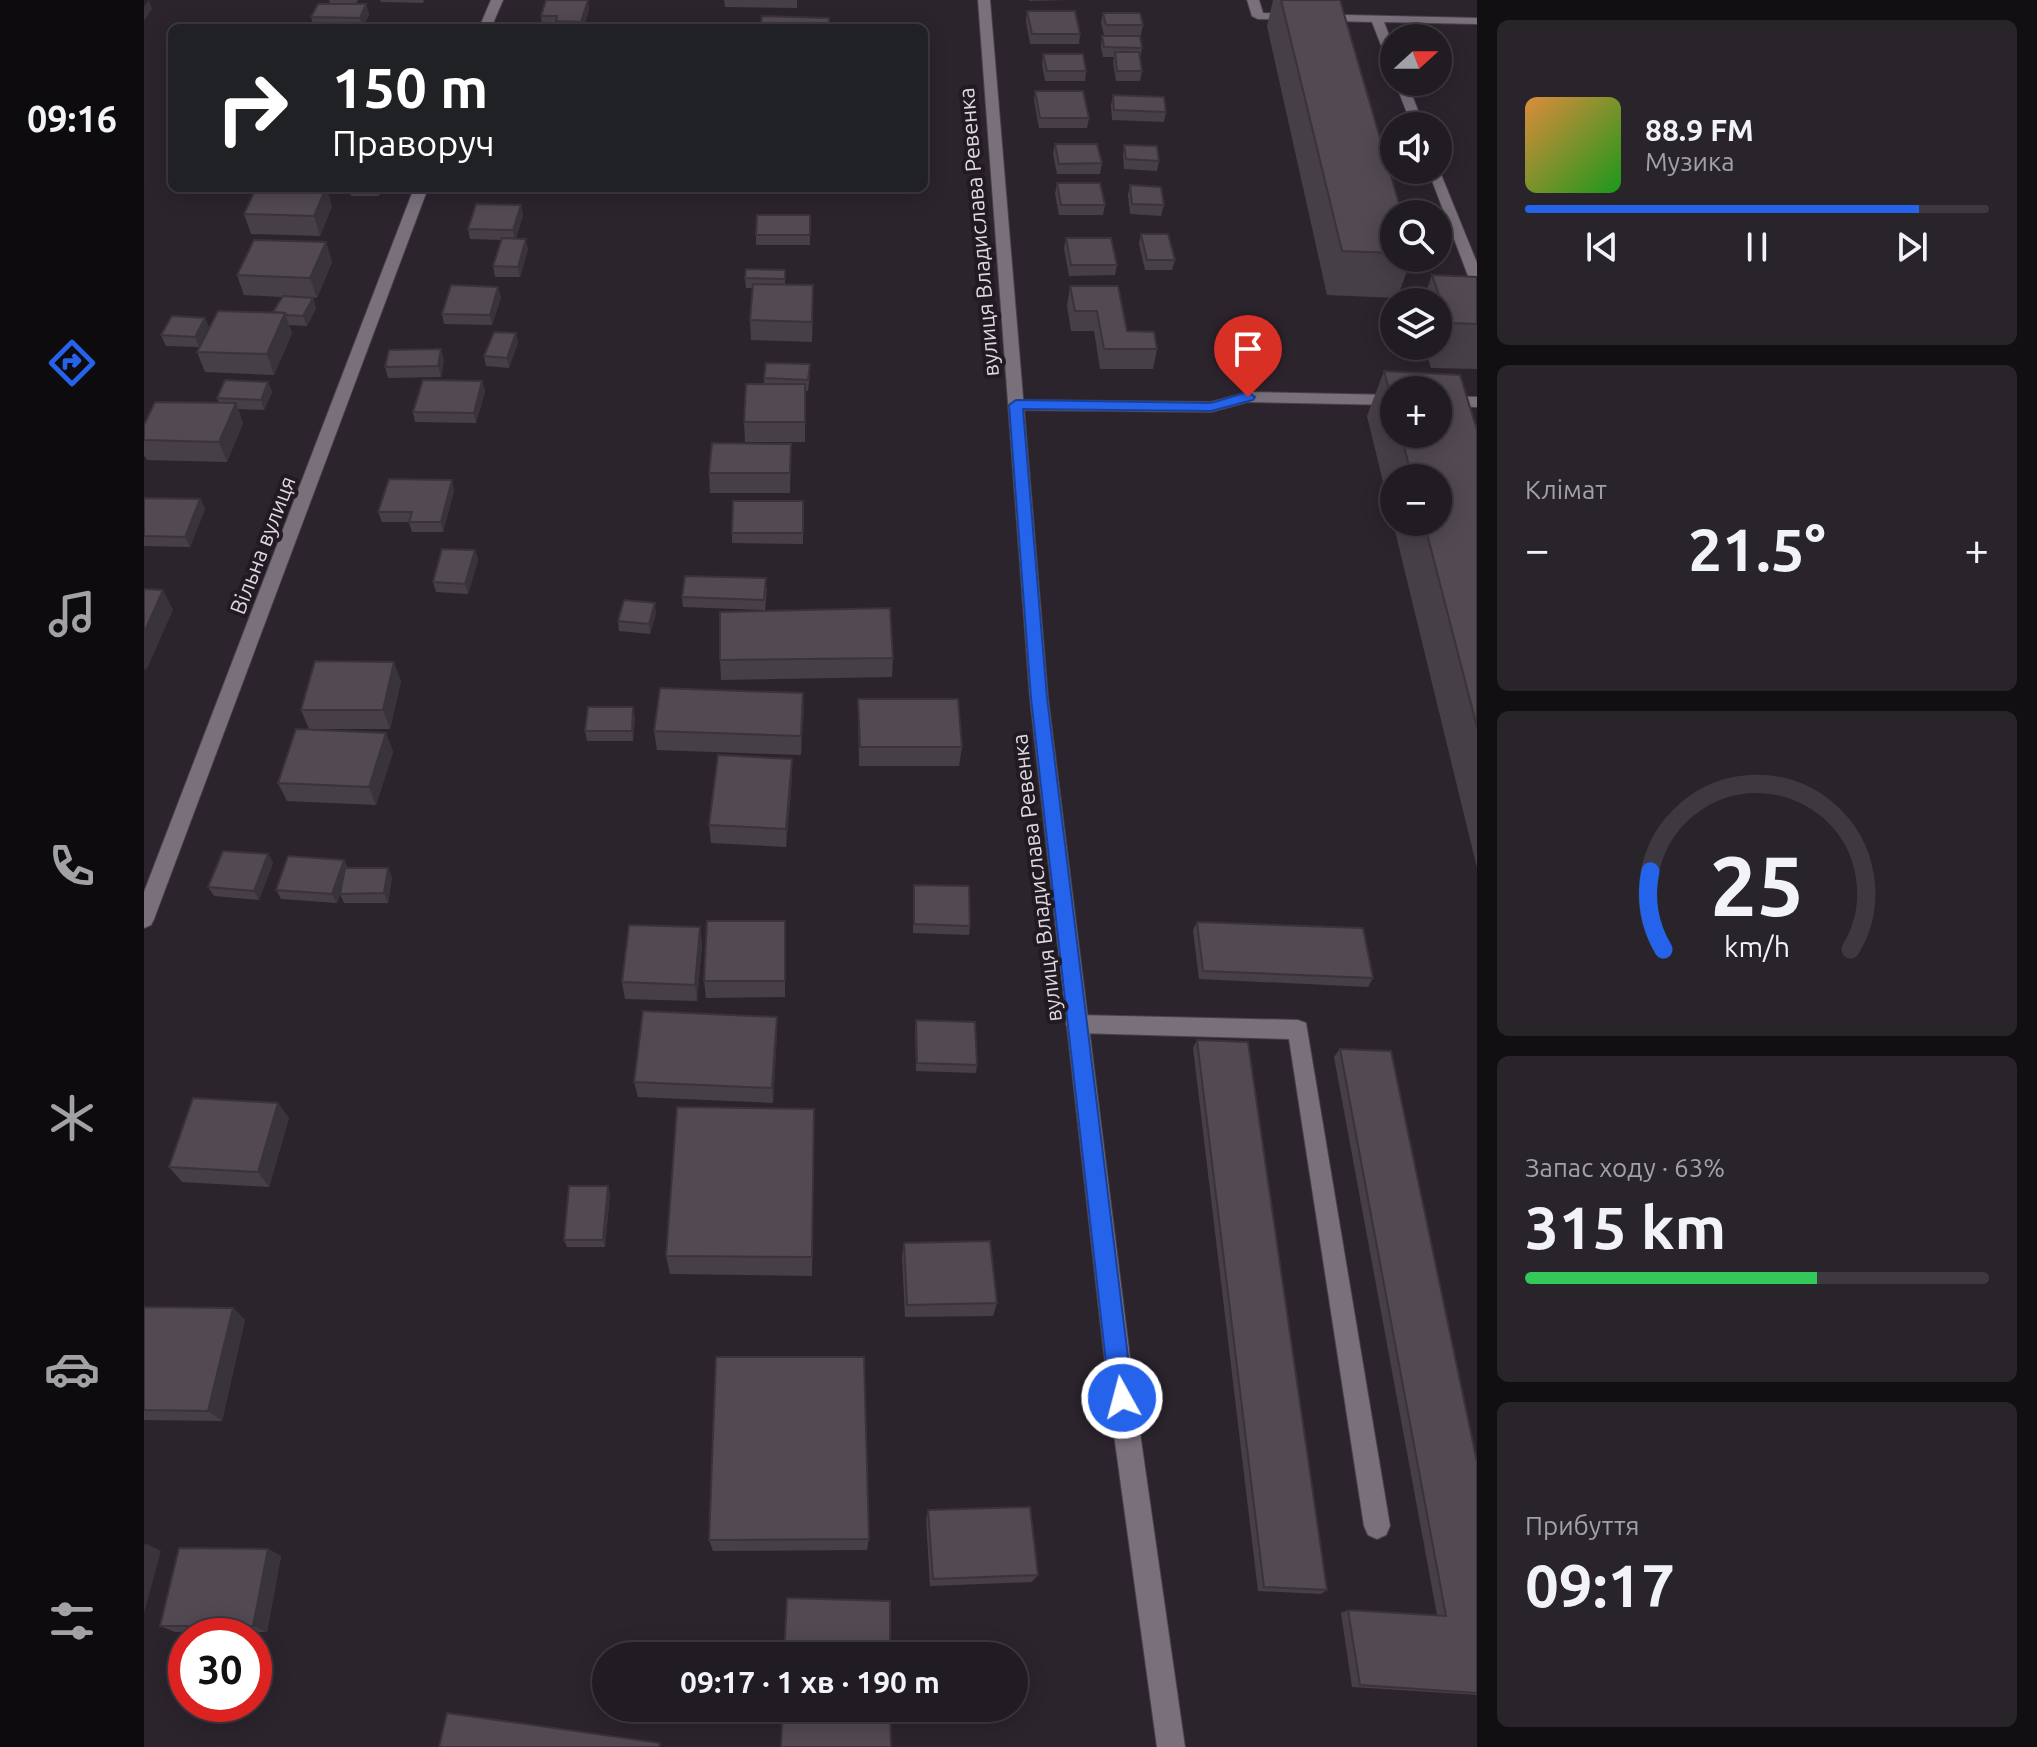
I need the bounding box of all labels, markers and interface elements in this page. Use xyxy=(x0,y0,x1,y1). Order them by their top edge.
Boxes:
north arrow xyxy=(1380,24,1452,96)
map controls xyxy=(1380,24,1452,536)
icon: right xyxy=(200,56,304,160)
text: 150 m xyxy=(332,56,488,119)
street label: вулиця Владислава Ревенка xyxy=(953,87,1003,377)
text: 09:16 xyxy=(27,98,117,139)
button: sound xyxy=(1380,112,1452,184)
text: 88.9 FM xyxy=(1645,113,1754,147)
text: Праворуч xyxy=(332,122,495,163)
text: Музика xyxy=(1645,147,1735,176)
button: search xyxy=(1380,200,1452,272)
icon: previous xyxy=(1580,225,1624,269)
icon: pause xyxy=(1735,225,1779,269)
icon: next xyxy=(1890,225,1934,269)
button: layers xyxy=(1380,288,1452,360)
pin xyxy=(1214,315,1282,397)
icon: arrive xyxy=(1226,327,1270,371)
icon: directions xyxy=(44,335,100,391)
button: + xyxy=(1380,376,1452,448)
button: − xyxy=(1380,464,1452,536)
street label: Вільна вулиця xyxy=(224,473,300,617)
text: Клімат xyxy=(1525,475,1607,504)
text: 21.5° xyxy=(1688,515,1826,582)
text: − xyxy=(1525,524,1550,573)
text: + xyxy=(1964,524,1989,573)
icon: music xyxy=(44,586,100,642)
street label: вулиця Владислава Ревенка xyxy=(1006,733,1066,1023)
text: 25 xyxy=(1710,837,1804,931)
icon: phone xyxy=(44,838,100,894)
text: km/h xyxy=(1724,930,1790,962)
icon: climate xyxy=(44,1090,100,1146)
text: Запас ходу · 63% xyxy=(1525,1153,1725,1182)
text: 315 km xyxy=(1525,1193,1726,1260)
icon: car xyxy=(44,1341,100,1397)
position arrow xyxy=(1080,1356,1164,1440)
text: Прибуття xyxy=(1525,1511,1639,1540)
text: 09:17 xyxy=(1525,1551,1675,1618)
icon: filters xyxy=(44,1593,100,1649)
speed limit sign: 30 xyxy=(168,1618,272,1722)
text: 09:17 · 1 хв · 190 m xyxy=(680,1665,940,1699)

